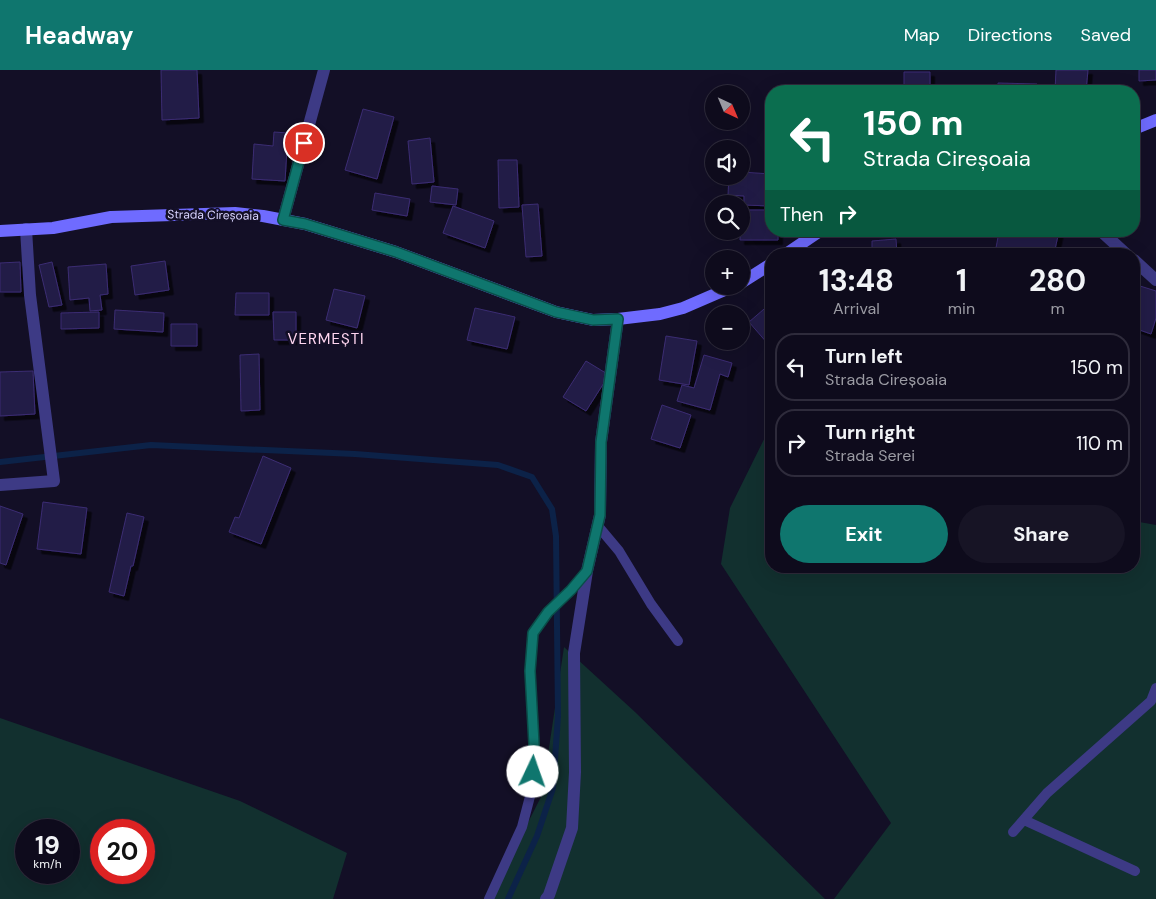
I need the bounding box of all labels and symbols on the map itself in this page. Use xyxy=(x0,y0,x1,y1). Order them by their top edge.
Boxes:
north arrow xyxy=(705,85,750,130)
pin xyxy=(283,122,325,164)
street label: Strada Cireșoaia xyxy=(167,206,259,224)
district label: VERMEȘTI xyxy=(287,329,365,349)
position arrow xyxy=(506,745,558,797)
speed limit sign: 20 xyxy=(90,819,155,884)

